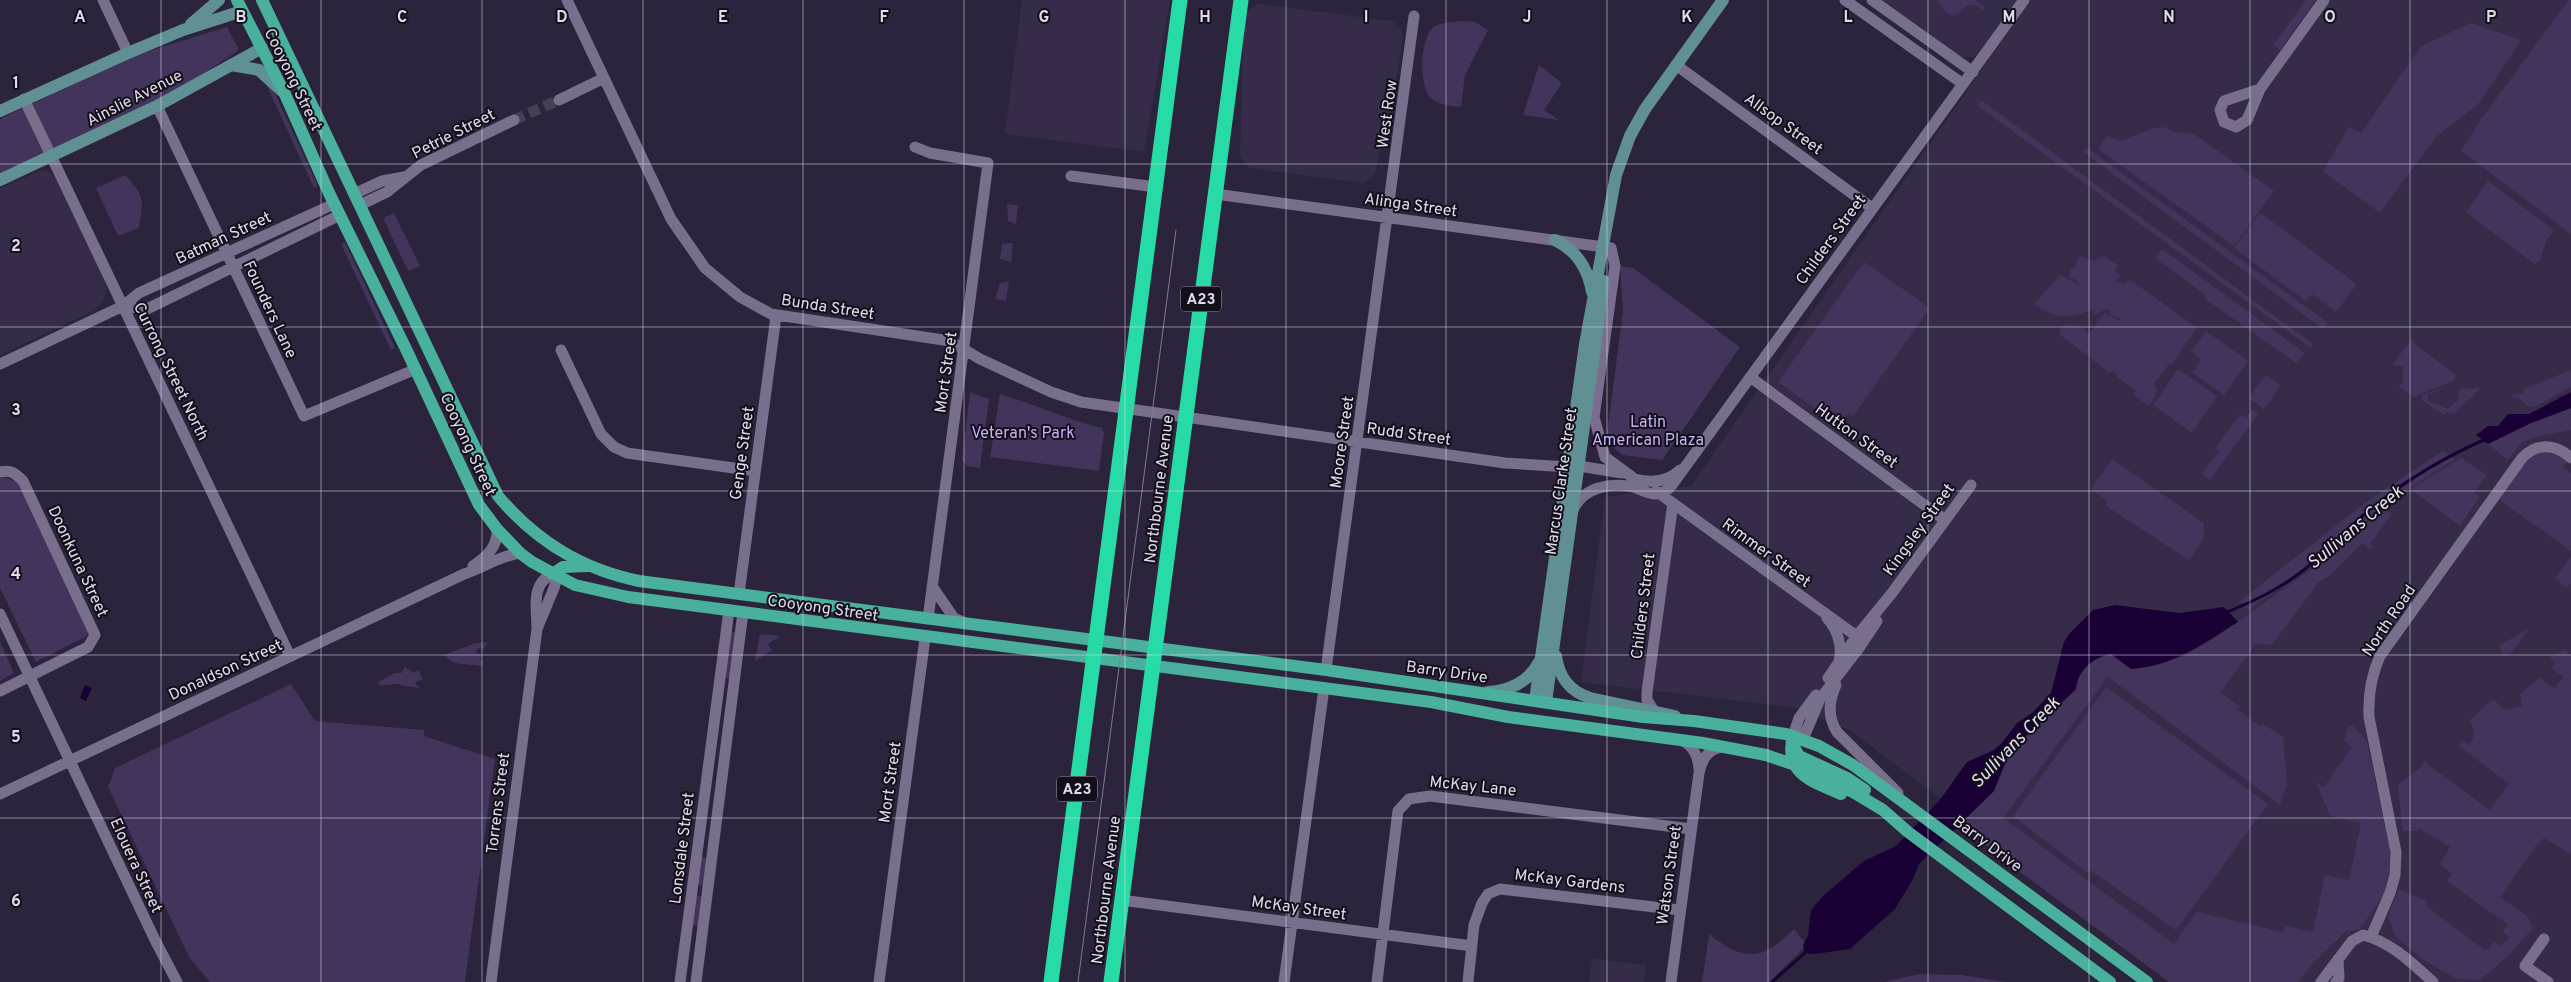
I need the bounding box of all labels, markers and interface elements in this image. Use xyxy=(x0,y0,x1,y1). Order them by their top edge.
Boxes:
text: A xyxy=(74,8,86,28)
text: B xyxy=(235,8,247,28)
text: C xyxy=(397,8,407,28)
text: D xyxy=(556,8,568,28)
text: E xyxy=(718,8,728,28)
text: F xyxy=(879,8,889,28)
text: G xyxy=(1039,8,1049,28)
text: H xyxy=(1199,8,1211,28)
text: I xyxy=(1364,8,1368,28)
text: J xyxy=(1523,8,1531,28)
text: K xyxy=(1681,8,1693,28)
text: L xyxy=(1843,8,1853,28)
text: M xyxy=(2003,8,2015,28)
text: N xyxy=(2163,8,2175,28)
text: O xyxy=(2324,8,2336,28)
text: P xyxy=(2486,8,2496,28)
street label: Cooyong Street xyxy=(259,25,326,134)
street label: Ainslie Avenue xyxy=(84,66,186,132)
text: 1 xyxy=(13,74,19,94)
street label: West Row xyxy=(1373,79,1403,150)
street label: Allsop Street xyxy=(1740,89,1826,160)
street label: Petrie Street xyxy=(409,105,499,164)
street label: Alinga Street xyxy=(1363,190,1459,222)
street label: Childers Street xyxy=(1792,191,1871,289)
street label: Batman Street xyxy=(173,208,275,270)
text: 2 xyxy=(11,237,21,257)
street label: Founders Lane xyxy=(238,258,301,362)
road number: A23 xyxy=(1181,286,1221,312)
street label: Bunda Street xyxy=(780,291,876,325)
street label: Currong Street North xyxy=(128,299,212,444)
street label: Mort Street xyxy=(931,330,963,414)
street label: Cooyong Street xyxy=(435,390,500,500)
street label: Moore Street xyxy=(1327,395,1359,490)
street label: Hutton Street xyxy=(1810,400,1901,473)
text: 3 xyxy=(11,401,21,421)
street label: Genge Street xyxy=(727,405,759,501)
street label: Marcus Clarke Street xyxy=(1542,406,1582,556)
park label: Latin American Plaza xyxy=(1592,413,1704,451)
street label: Northbourne Avenue xyxy=(1141,414,1179,565)
street label: Rudd Street xyxy=(1365,419,1452,451)
park label: Veteran's Park xyxy=(971,424,1075,444)
street label: Kingsley Street xyxy=(1879,480,1960,580)
water label: Sullivans Creek xyxy=(2303,481,2410,575)
street label: Doonkuna Street xyxy=(43,503,112,621)
street label: Rimmer Street xyxy=(1717,515,1814,593)
street label: Childers Street xyxy=(1628,552,1660,660)
text: 4 xyxy=(11,565,21,585)
street label: North Road xyxy=(2358,581,2421,661)
street label: Cooyong Street xyxy=(766,591,879,627)
street label: Donaldson Street xyxy=(166,636,286,706)
street label: Barry Drive xyxy=(1405,657,1489,689)
water label: Sullivans Creek xyxy=(1967,692,2066,794)
text: 5 xyxy=(11,728,21,748)
street label: Mort Street xyxy=(875,740,907,824)
street label: Torrens Street xyxy=(483,752,515,855)
street label: McKay Lane xyxy=(1428,772,1517,801)
road number: A23 xyxy=(1057,776,1097,802)
street label: Lonsdale Street xyxy=(666,791,700,905)
street label: Barry Drive xyxy=(1948,812,2026,877)
street label: Elouera Street xyxy=(104,815,166,917)
street label: Northbourne Avenue xyxy=(1088,815,1126,966)
street label: Watson Street xyxy=(1653,824,1687,926)
street label: McKay Gardens xyxy=(1513,865,1626,899)
text: 6 xyxy=(11,892,21,912)
street label: McKay Street xyxy=(1250,892,1348,926)

